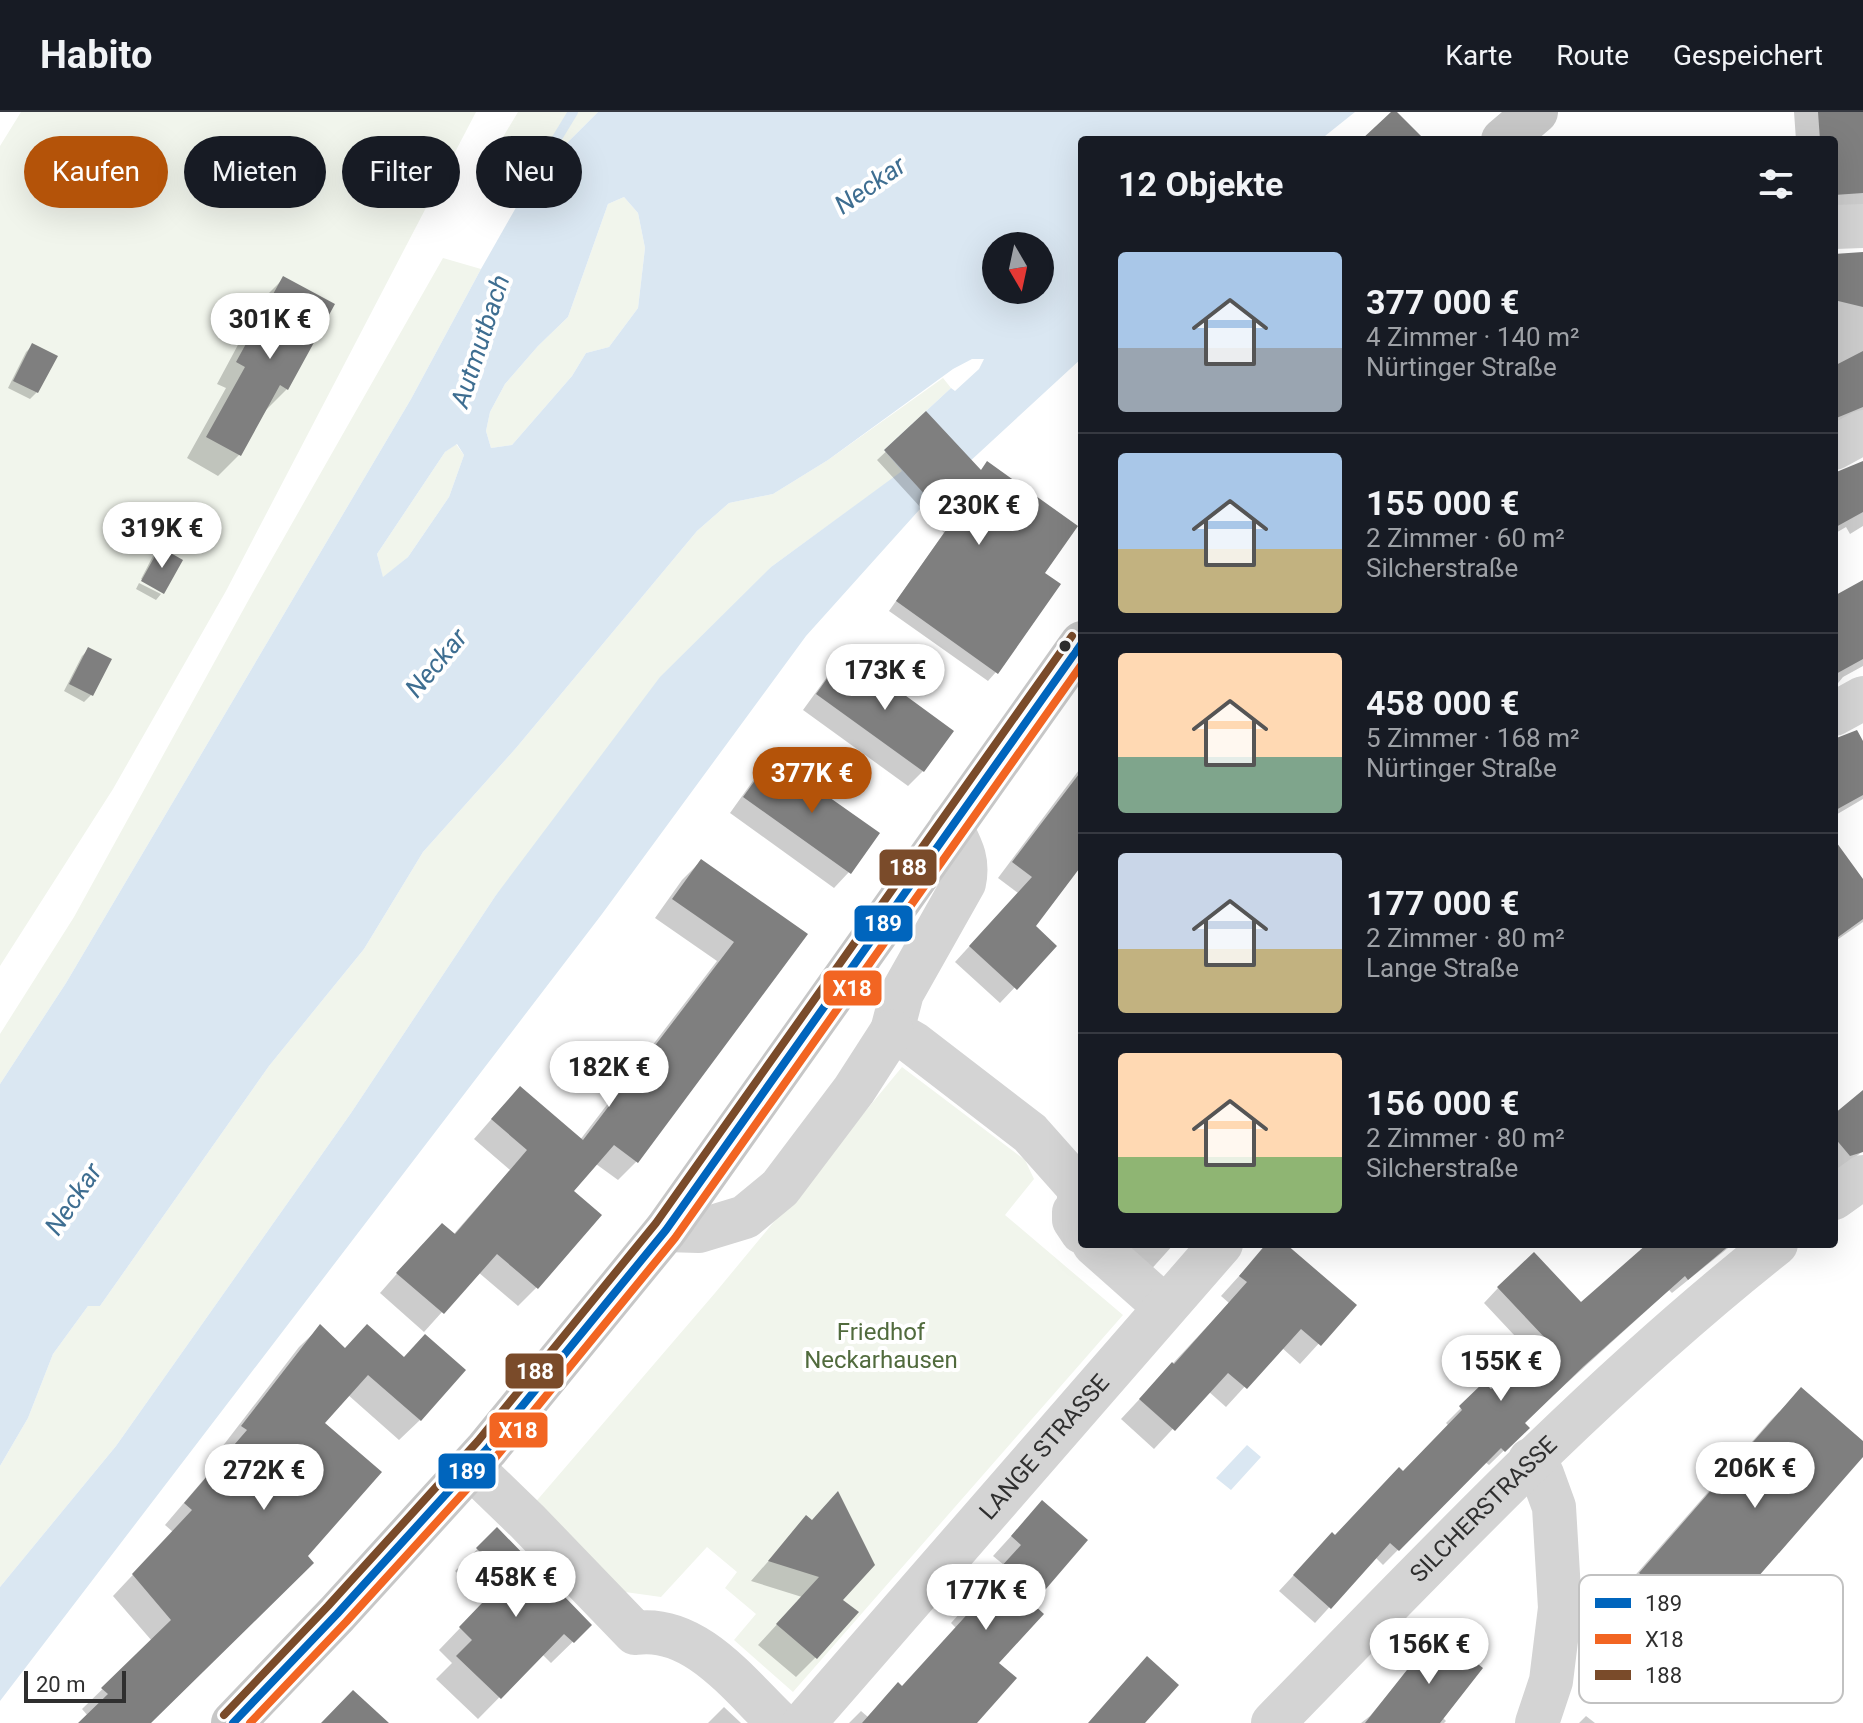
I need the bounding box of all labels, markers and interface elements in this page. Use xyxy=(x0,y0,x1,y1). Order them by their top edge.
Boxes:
text: Habito xyxy=(40,33,152,77)
text: Karte xyxy=(1445,39,1512,72)
text: Route xyxy=(1556,39,1629,72)
text: Gespeichert xyxy=(1673,39,1823,72)
chip: Kaufen xyxy=(24,136,168,208)
chip: Mieten xyxy=(184,136,326,208)
chip: Filter xyxy=(342,136,460,208)
chip: Neu xyxy=(476,136,582,208)
water label: Neckar xyxy=(829,149,912,220)
icon: filters xyxy=(1754,162,1798,206)
text: 12 Objekte xyxy=(1118,164,1283,204)
north arrow xyxy=(982,232,1054,304)
map controls xyxy=(982,232,1054,304)
water label: Autmutbach xyxy=(444,271,516,413)
text: 377 000 € xyxy=(1366,282,1519,322)
icon: home xyxy=(1182,284,1278,380)
pin: 301K € xyxy=(205,293,335,361)
text: 301K € xyxy=(229,304,311,334)
text: 4 Zimmer · 140 m² xyxy=(1366,322,1579,352)
text: Nürtinger Straße xyxy=(1366,352,1557,382)
pin: 230K € xyxy=(914,479,1044,547)
text: 155 000 € xyxy=(1366,483,1519,523)
icon: home xyxy=(1182,485,1278,581)
text: 230K € xyxy=(938,490,1020,520)
pin: 319K € xyxy=(97,502,227,570)
text: 319K € xyxy=(121,513,203,543)
text: 2 Zimmer · 60 m² xyxy=(1366,523,1565,553)
text: Silcherstraße xyxy=(1366,553,1518,583)
water label: Neckar xyxy=(399,622,474,703)
unlabelled marker xyxy=(1057,638,1073,654)
pin: 173K € xyxy=(820,644,950,712)
text: 173K € xyxy=(844,655,926,685)
text: 458 000 € xyxy=(1366,683,1519,723)
icon: home xyxy=(1182,685,1278,781)
text: 5 Zimmer · 168 m² xyxy=(1366,723,1579,753)
pin: 377K € xyxy=(747,747,877,815)
text: Nürtinger Straße xyxy=(1366,753,1557,783)
text: 377K € xyxy=(771,758,853,788)
line badge: 188 xyxy=(878,848,938,887)
text: 188 xyxy=(889,855,927,880)
text: 177 000 € xyxy=(1366,883,1519,923)
icon: home xyxy=(1182,885,1278,981)
line badge: 189 xyxy=(853,904,914,943)
text: 189 xyxy=(864,911,902,936)
text: 2 Zimmer · 80 m² xyxy=(1366,923,1565,953)
text: Lange Straße xyxy=(1366,953,1519,983)
line badge: X18 xyxy=(822,969,883,1007)
text: X18 xyxy=(832,976,872,1001)
pin: 182K € xyxy=(544,1041,674,1109)
text: 182K € xyxy=(568,1052,650,1082)
text: 156 000 € xyxy=(1366,1083,1519,1123)
icon: home xyxy=(1182,1085,1278,1181)
text: 2 Zimmer · 80 m² xyxy=(1366,1123,1565,1153)
text: Silcherstraße xyxy=(1366,1153,1518,1183)
water label: Neckar xyxy=(38,1156,109,1240)
park label: Friedhof Neckarhausen xyxy=(804,1318,958,1374)
pin: 155K € xyxy=(1436,1335,1566,1403)
text: 155K € xyxy=(1460,1346,1542,1376)
line badge: 188 xyxy=(504,1352,565,1390)
text: 188 xyxy=(516,1359,554,1384)
street label: LANGE STRASSE xyxy=(974,1369,1115,1525)
line badge: X18 xyxy=(488,1411,549,1449)
text: X18 xyxy=(498,1418,538,1443)
street label: SILCHERSTRASSE xyxy=(1404,1430,1563,1588)
pin: 206K € xyxy=(1690,1442,1820,1510)
pin: 272K € xyxy=(199,1444,329,1512)
line badge: 189 xyxy=(437,1452,497,1490)
text: 206K € xyxy=(1714,1453,1796,1483)
text: 272K € xyxy=(223,1455,305,1485)
text: 189 xyxy=(448,1459,486,1484)
pin: 458K € xyxy=(451,1551,581,1619)
text: 458K € xyxy=(475,1562,557,1592)
pin: 177K € xyxy=(921,1564,1051,1632)
text: 177K € xyxy=(945,1575,1027,1605)
legend xyxy=(1579,1575,1843,1703)
text: 189 xyxy=(1645,1591,1682,1616)
pin: 156K € xyxy=(1364,1618,1494,1686)
text: X18 xyxy=(1645,1627,1684,1652)
text: 156K € xyxy=(1388,1629,1470,1659)
text: 188 xyxy=(1645,1663,1682,1688)
scale bar xyxy=(24,1667,126,1703)
text: 20 m xyxy=(36,1672,85,1697)

